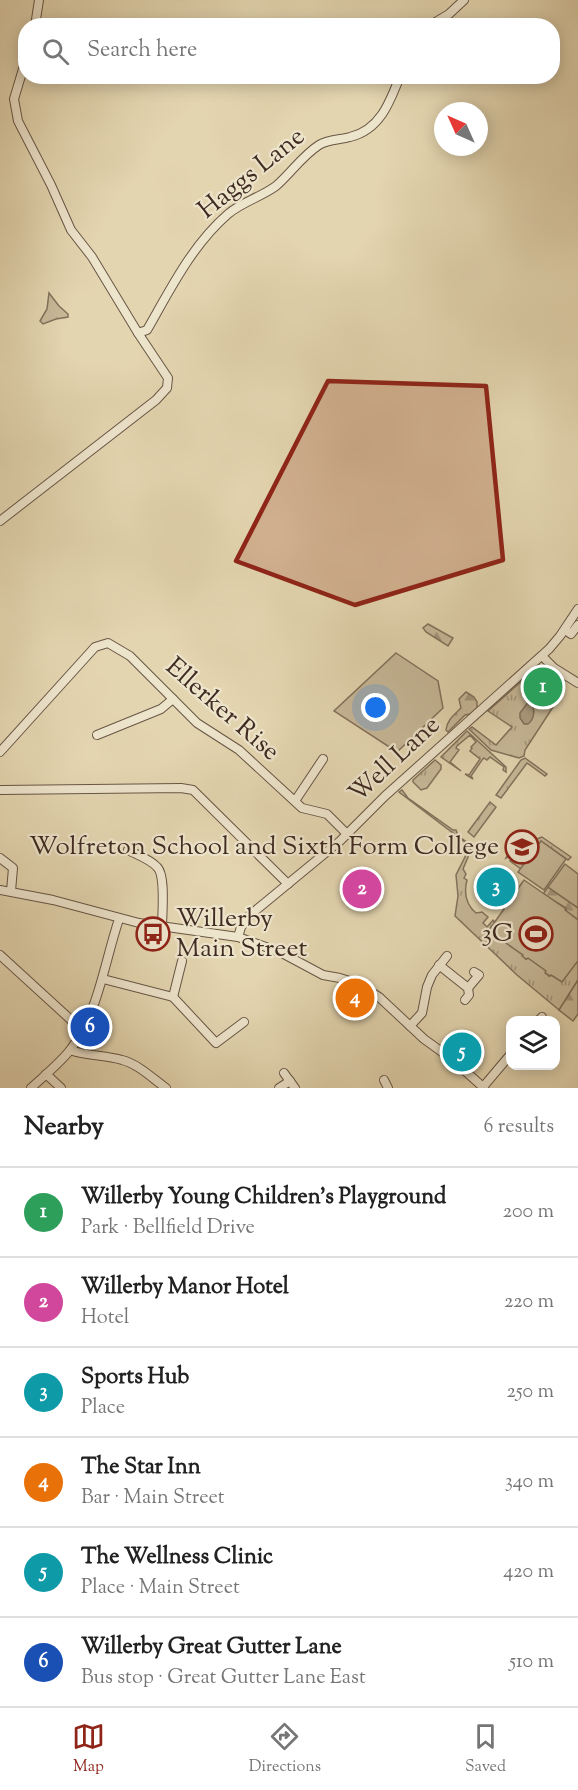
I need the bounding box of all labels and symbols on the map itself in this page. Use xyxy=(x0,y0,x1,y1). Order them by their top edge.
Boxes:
north arrow xyxy=(434,102,488,156)
street label: Haggs Lane xyxy=(191,119,313,229)
street label: Ellerker Rise xyxy=(157,650,287,770)
pin: 1 xyxy=(524,664,562,710)
your location xyxy=(361,693,390,722)
street label: Well Lane xyxy=(341,708,449,812)
place label: Wolfreton School and Sixth Form College xyxy=(29,829,499,866)
school or university icon: Wolfreton School and Sixth Form College xyxy=(504,829,540,865)
pin: 3 xyxy=(476,864,516,910)
pin: 2 xyxy=(342,866,382,912)
place label: Willerby Main Street xyxy=(176,901,307,968)
bus stop icon: Willerby Main Street xyxy=(135,916,171,952)
place label: 3G xyxy=(481,916,513,953)
sports icon: 3G xyxy=(518,916,554,952)
pin: 4 xyxy=(336,976,374,1020)
pin: 6 xyxy=(70,1004,110,1050)
pin: 5 xyxy=(442,1030,482,1074)

